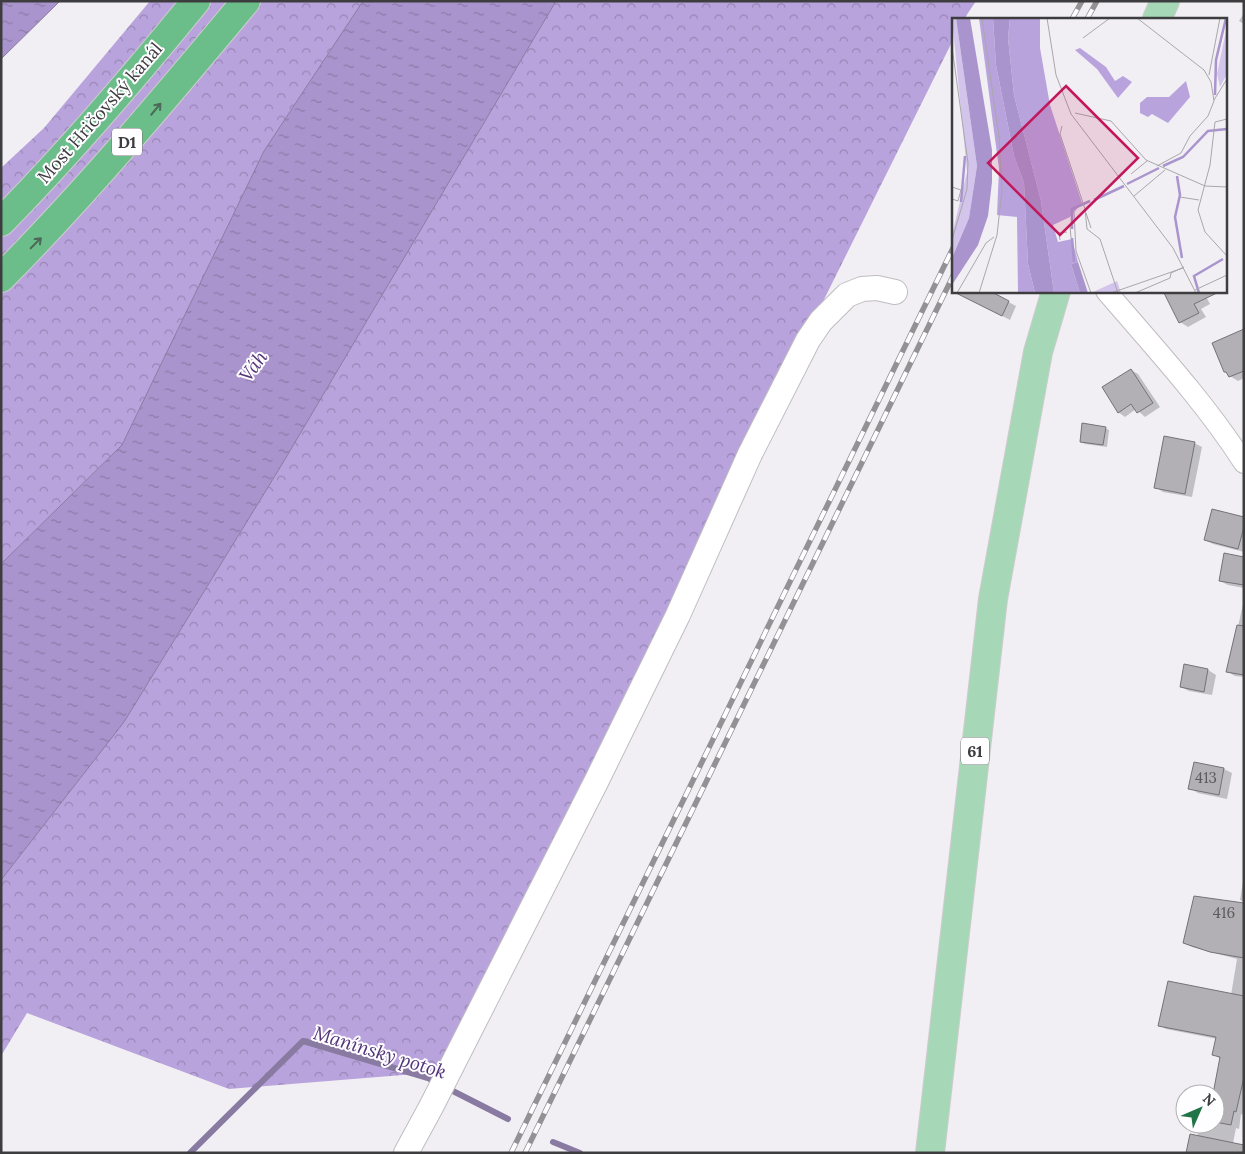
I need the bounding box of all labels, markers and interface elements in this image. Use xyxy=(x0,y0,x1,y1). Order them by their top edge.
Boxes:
inset map xyxy=(952,18,1228,292)
street label: Most Hričovský kanál xyxy=(32,37,167,188)
one-way arrow xyxy=(150,103,161,116)
road number: D1 xyxy=(112,128,142,156)
one-way arrow xyxy=(29,237,42,249)
water label: Váh xyxy=(234,346,272,386)
road number: 61 xyxy=(961,738,989,764)
house number: 413 xyxy=(1195,768,1217,787)
house number: 416 xyxy=(1213,903,1235,922)
water label: Manínsky potok xyxy=(311,1020,449,1084)
north arrow xyxy=(1175,1084,1225,1134)
text: N xyxy=(1199,1090,1220,1110)

